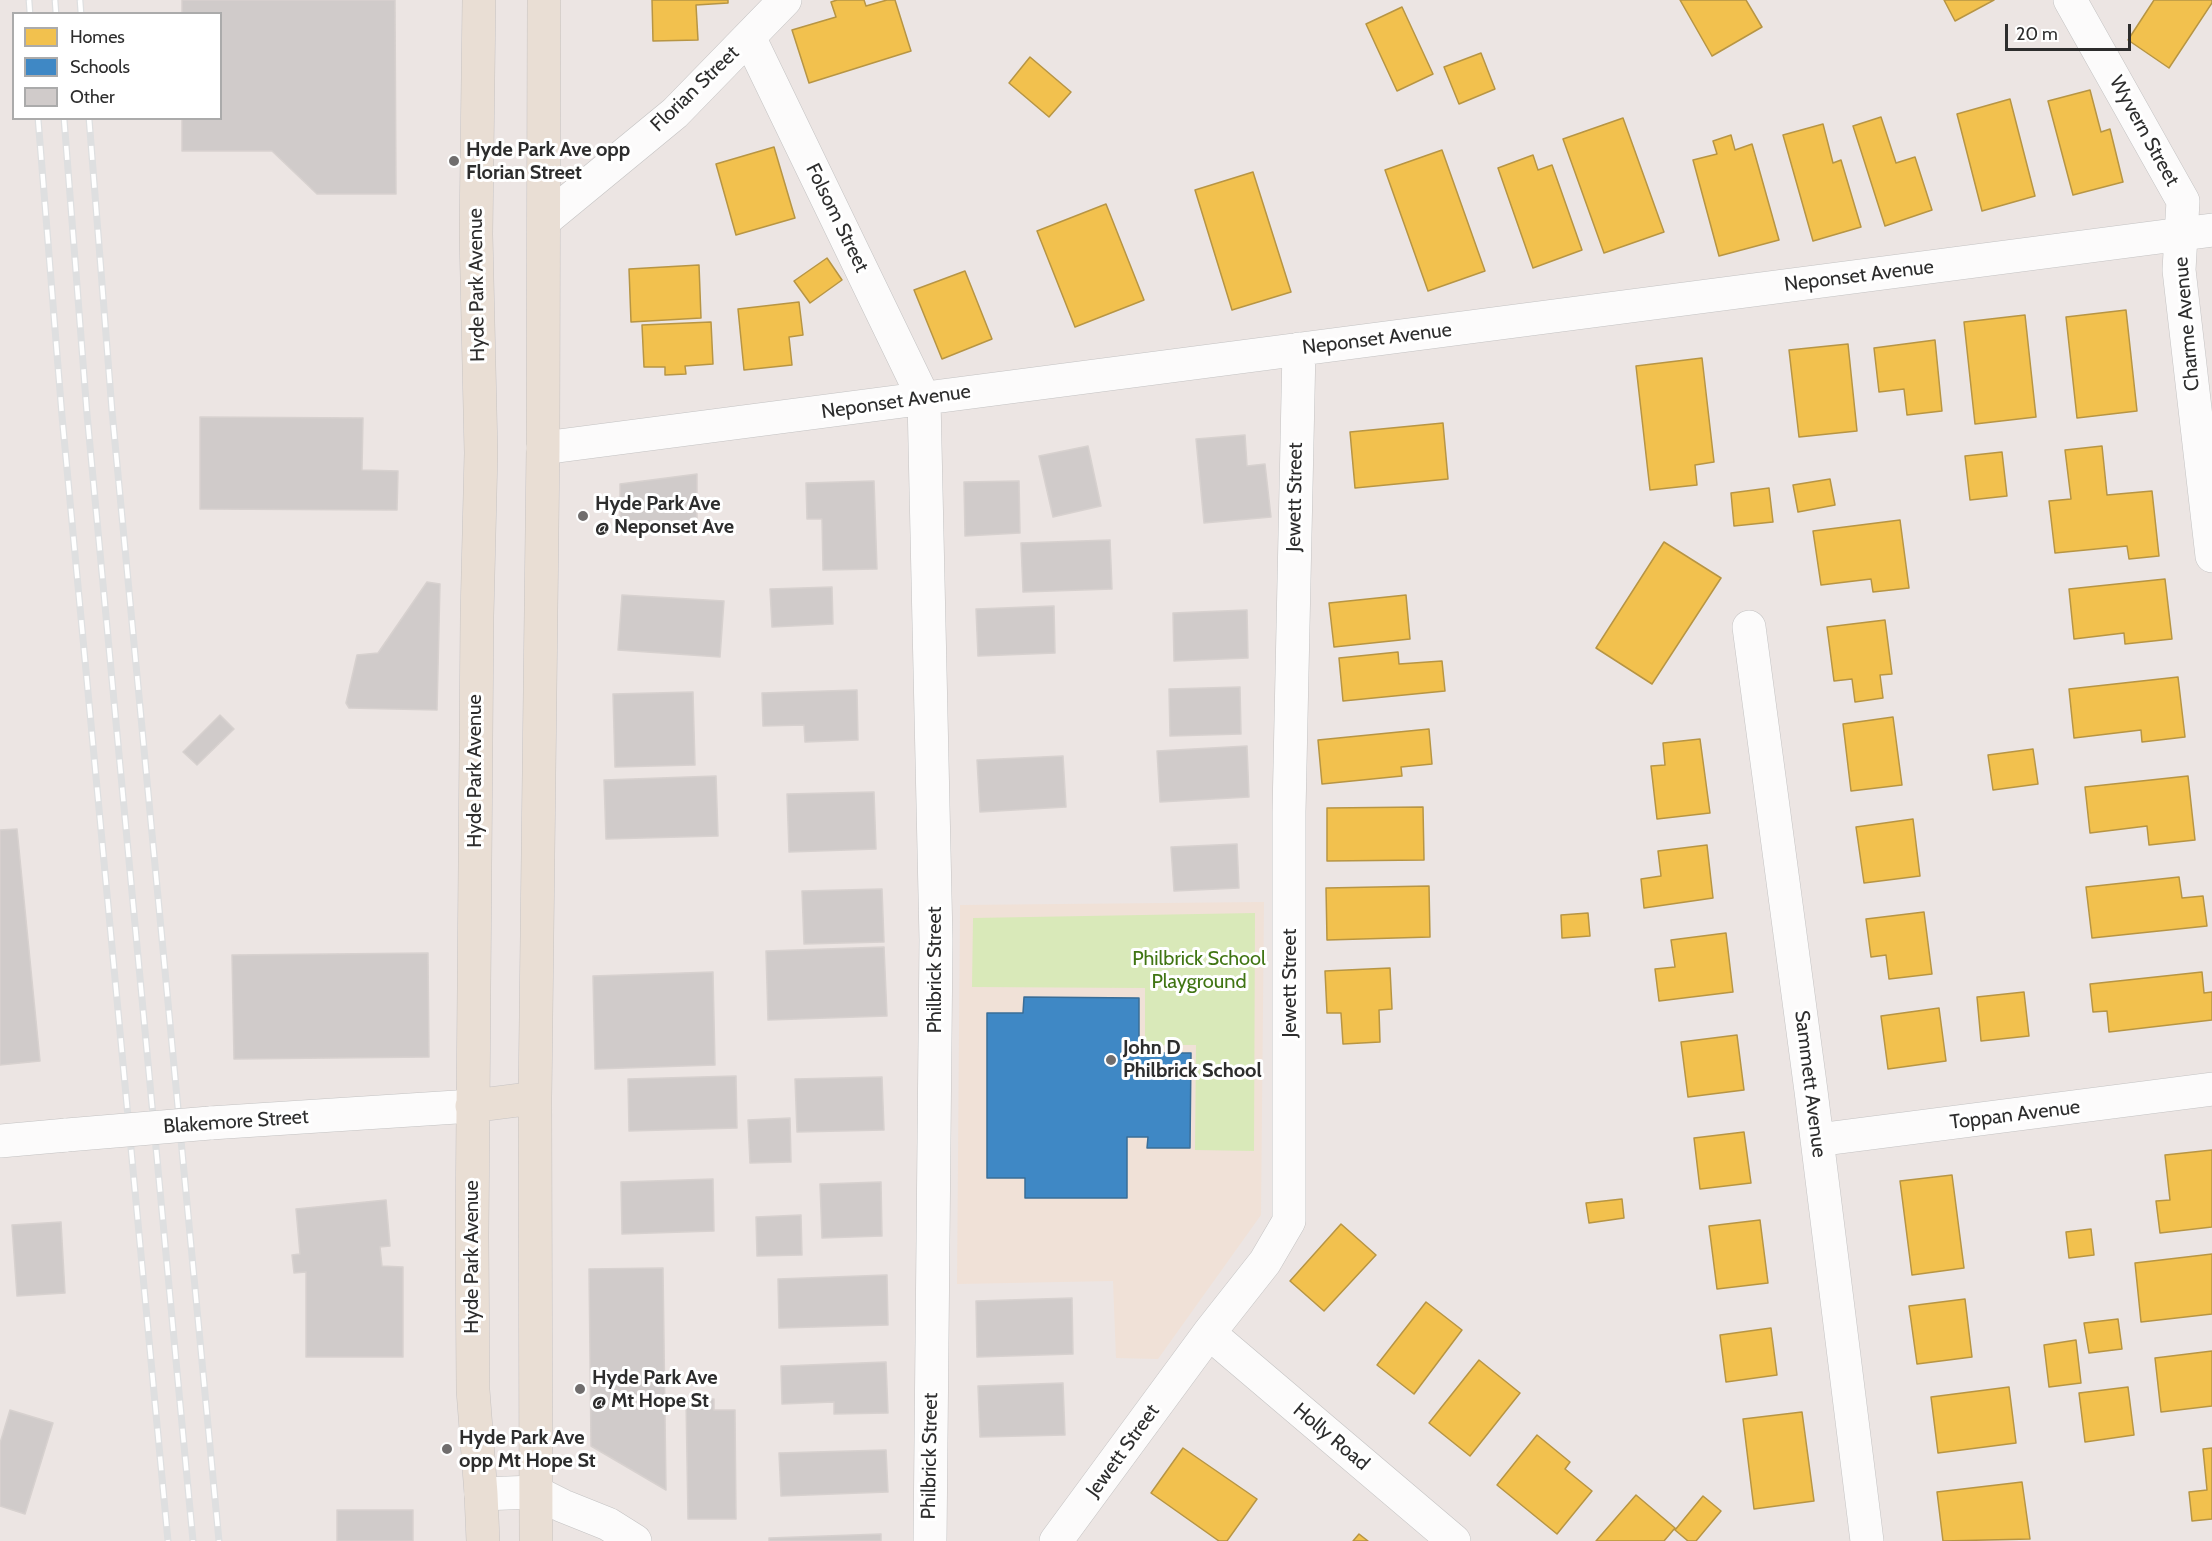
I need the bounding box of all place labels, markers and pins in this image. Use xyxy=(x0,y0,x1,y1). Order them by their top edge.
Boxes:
place label: Hyde Park Ave opp Florian Street xyxy=(466,138,630,185)
marker: Hyde Park Ave opp Florian Street xyxy=(447,154,461,168)
place label: Hyde Park Ave @ Neponset Ave xyxy=(595,492,734,539)
marker: Hyde Park Ave @ Neponset Ave xyxy=(576,509,590,523)
place label: John D Philbrick School xyxy=(1123,1036,1262,1083)
marker: John D Philbrick School xyxy=(1104,1053,1118,1067)
place label: Hyde Park Ave @ Mt Hope St xyxy=(592,1366,717,1413)
marker: Hyde Park Ave @ Mt Hope St xyxy=(573,1382,587,1396)
place label: Hyde Park Ave opp Mt Hope St xyxy=(459,1426,596,1473)
marker: Hyde Park Ave opp Mt Hope St xyxy=(440,1442,454,1456)

